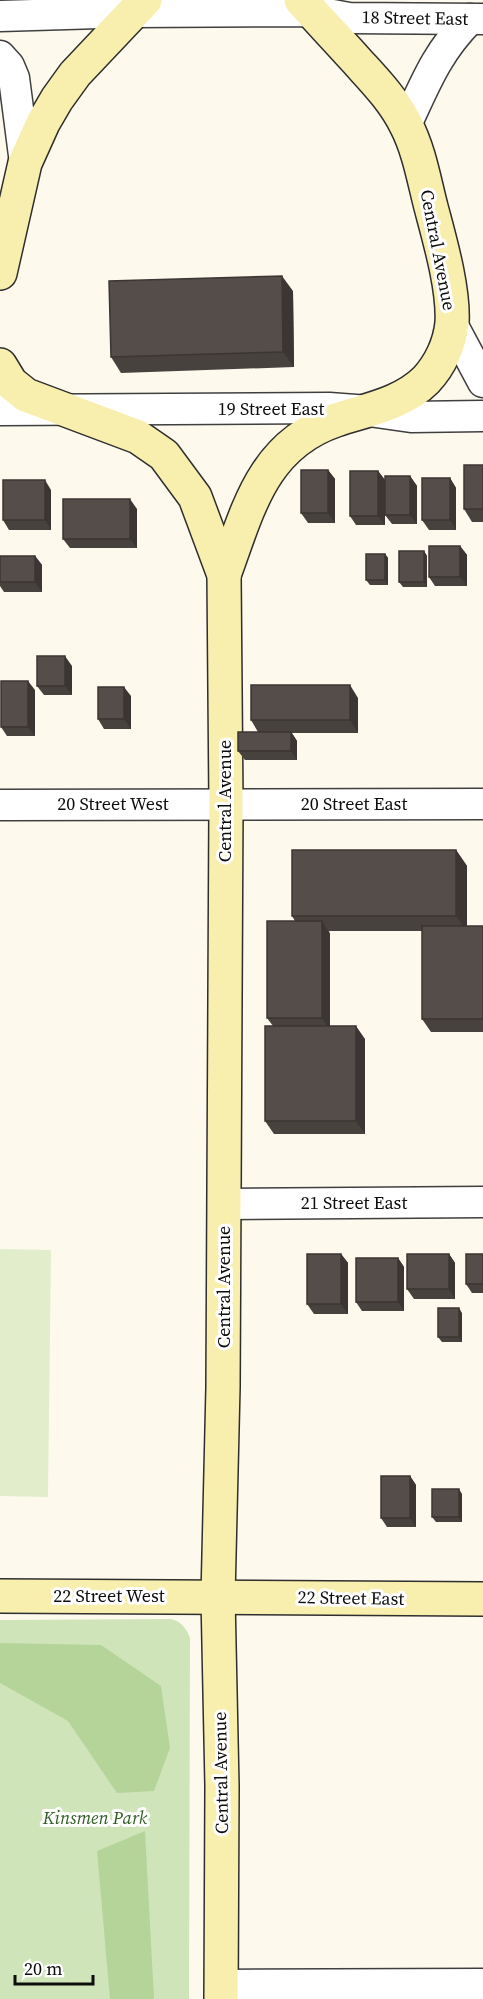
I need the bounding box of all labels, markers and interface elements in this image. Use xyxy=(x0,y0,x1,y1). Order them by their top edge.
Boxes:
street label: 18 Street East xyxy=(361,4,469,31)
street label: Central Avenue xyxy=(415,187,462,312)
street label: 19 Street East xyxy=(218,396,324,421)
street label: Central Avenue xyxy=(212,740,237,862)
street label: 20 Street West xyxy=(57,791,169,816)
street label: 20 Street East xyxy=(301,791,407,816)
street label: 21 Street East xyxy=(301,1190,407,1215)
street label: Central Avenue xyxy=(211,1226,236,1348)
street label: 22 Street West xyxy=(53,1583,165,1608)
street label: 22 Street East xyxy=(297,1584,405,1611)
street label: Central Avenue xyxy=(207,1712,234,1834)
park label: Kinsmen Park xyxy=(42,1805,148,1830)
scale bar xyxy=(15,1948,93,1986)
text: 20 m xyxy=(24,1956,62,1981)

